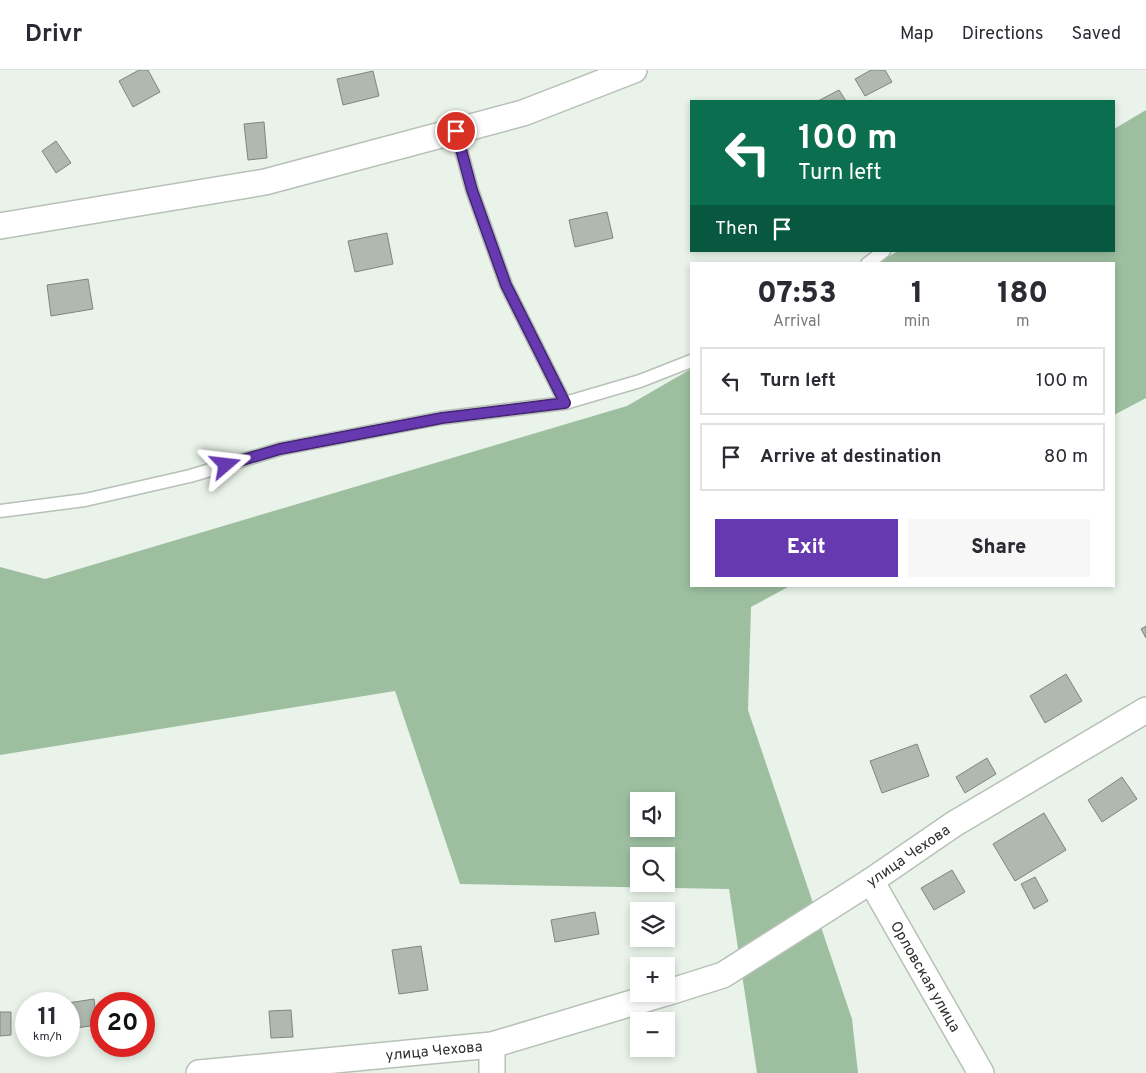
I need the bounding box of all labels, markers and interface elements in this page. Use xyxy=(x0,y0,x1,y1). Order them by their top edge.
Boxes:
text: Drivr xyxy=(25,20,82,50)
text: Map xyxy=(900,23,934,46)
text: Directions xyxy=(962,23,1044,46)
text: Saved xyxy=(1072,23,1121,46)
pin xyxy=(435,110,477,152)
icon: arrive xyxy=(442,117,470,145)
text: 100 m xyxy=(798,117,898,161)
icon: left xyxy=(715,120,780,185)
text: Turn left xyxy=(798,160,881,187)
icon: arrive xyxy=(768,215,796,243)
text: Then xyxy=(715,217,758,241)
text: 07:53 xyxy=(757,276,837,313)
text: 1 xyxy=(911,276,923,313)
text: 180 xyxy=(997,276,1048,313)
text: Arrival xyxy=(773,312,821,332)
text: min xyxy=(904,312,930,332)
text: m xyxy=(1016,312,1029,332)
icon: left xyxy=(717,367,745,395)
text: Turn left xyxy=(760,369,836,393)
text: 100 m xyxy=(1036,369,1088,393)
position arrow xyxy=(199,438,251,490)
icon: arrive xyxy=(717,443,745,471)
text: Arrive at destination xyxy=(760,445,941,469)
text: 80 m xyxy=(1044,445,1088,469)
button: Exit xyxy=(715,519,898,577)
button: Share xyxy=(908,519,1090,577)
map controls xyxy=(630,792,675,1057)
button: sound xyxy=(630,792,675,837)
street label: улица Чехова xyxy=(863,821,954,892)
button: search xyxy=(630,847,675,892)
button: layers xyxy=(630,902,675,947)
street label: Орловская улица xyxy=(885,918,964,1036)
button: + xyxy=(630,957,675,1002)
speed limit sign: 20 xyxy=(90,992,155,1057)
text: 11 xyxy=(37,1002,58,1034)
button: − xyxy=(630,1012,675,1057)
text: km/h xyxy=(33,1029,62,1045)
street label: улица Чехова xyxy=(385,1038,483,1066)

